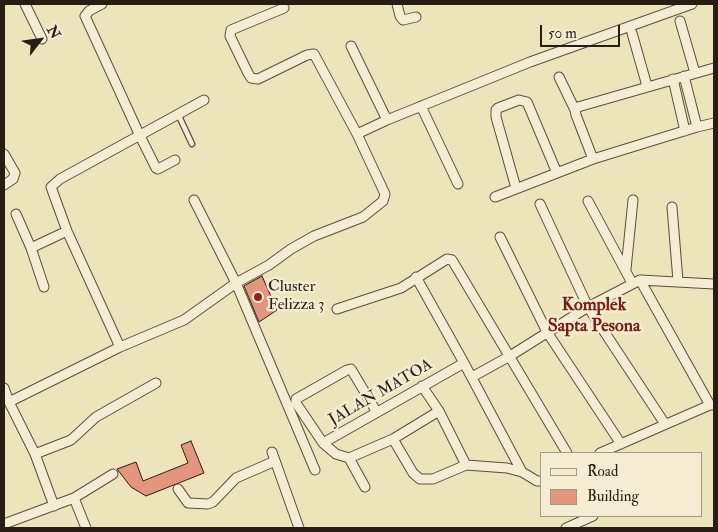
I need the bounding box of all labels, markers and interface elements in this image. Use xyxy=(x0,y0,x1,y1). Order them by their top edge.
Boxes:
north arrow xyxy=(15,15,65,65)
scale bar xyxy=(543,15,623,47)
text: N xyxy=(43,23,64,42)
text: 50 m xyxy=(548,24,577,43)
place label: Cluster Felizza 3 xyxy=(268,278,324,316)
marker: Cluster Felizza 3 xyxy=(252,291,264,303)
district label: Komplek Sapta Pesona xyxy=(548,295,640,338)
street label: JALAN MATOA xyxy=(326,356,436,430)
legend xyxy=(540,452,703,517)
text: Road xyxy=(587,462,618,481)
text: Building xyxy=(587,487,639,506)

